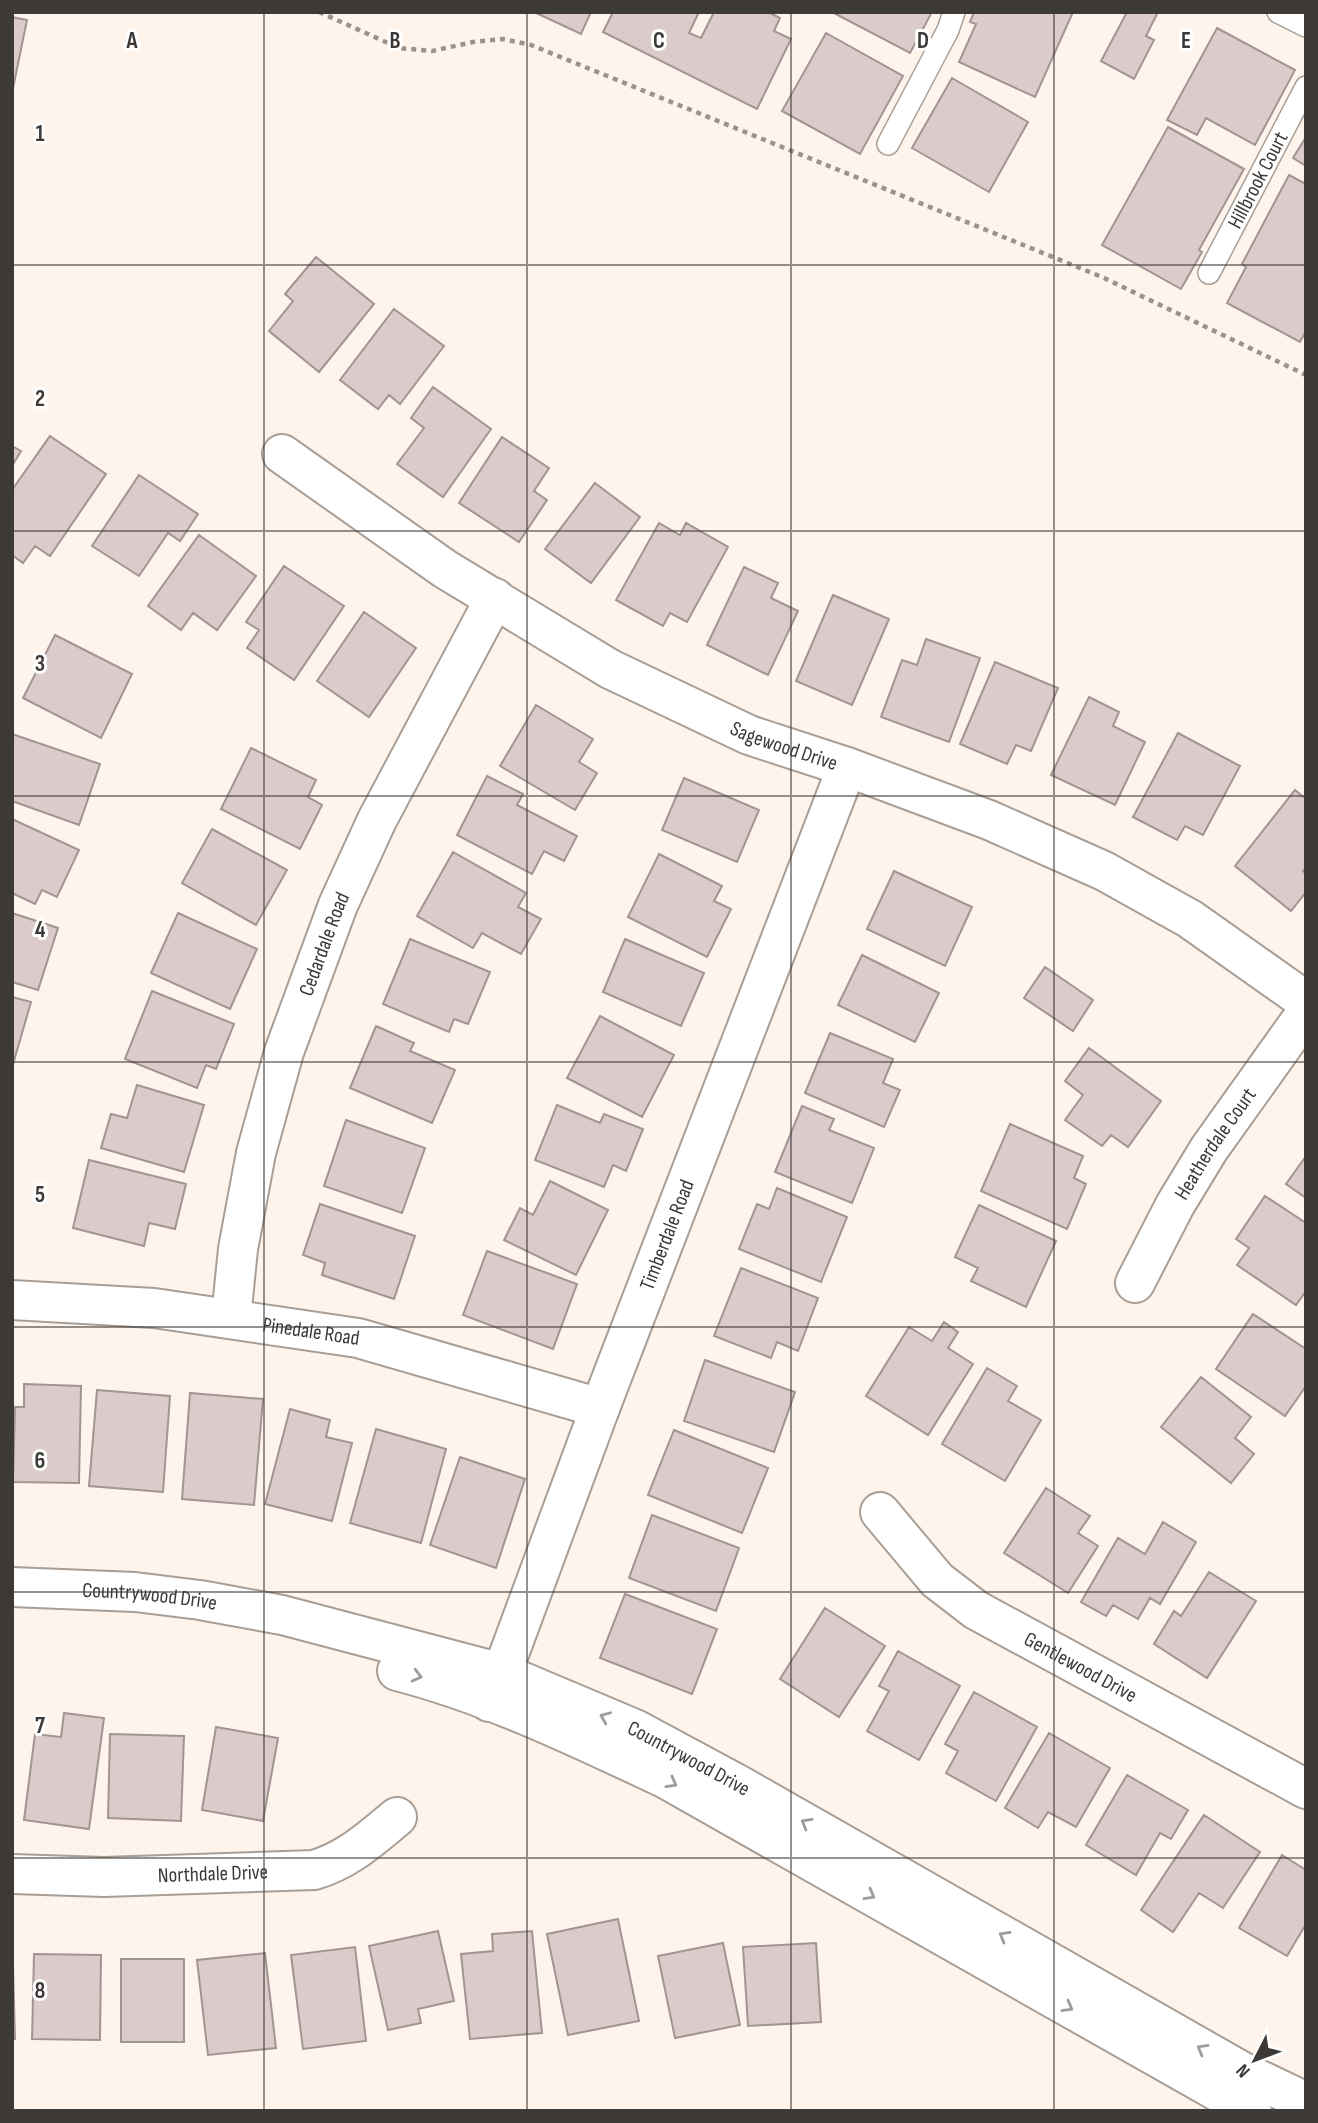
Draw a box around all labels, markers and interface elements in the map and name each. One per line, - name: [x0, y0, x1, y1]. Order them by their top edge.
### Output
- text: A: [126, 27, 139, 55]
- text: B: [390, 27, 401, 55]
- text: C: [653, 27, 665, 55]
- text: D: [917, 27, 929, 55]
- text: E: [1181, 27, 1191, 55]
- text: 1: [35, 120, 45, 148]
- street label: Hillbrook Court: [1222, 127, 1293, 233]
- text: 2: [35, 385, 45, 413]
- text: 3: [35, 650, 45, 678]
- street label: Sagewood Drive: [726, 715, 841, 776]
- street label: Cedardale Road: [293, 888, 355, 999]
- text: 4: [35, 916, 46, 944]
- street label: Heatherdale Court: [1169, 1083, 1261, 1204]
- street label: Timberdale Road: [634, 1176, 699, 1294]
- text: 5: [35, 1181, 45, 1209]
- street label: Pinedale Road: [261, 1312, 361, 1351]
- text: 6: [35, 1447, 45, 1475]
- street label: Countrywood Drive: [82, 1577, 219, 1615]
- street label: Gentlewood Drive: [1020, 1626, 1141, 1708]
- one-way arrow: [411, 1668, 423, 1682]
- one-way arrow: [600, 1711, 613, 1725]
- text: 7: [35, 1712, 45, 1740]
- street label: Countrywood Drive: [624, 1715, 755, 1801]
- one-way arrow: [664, 1775, 677, 1788]
- one-way arrow: [801, 1818, 814, 1831]
- street label: Northdale Drive: [157, 1859, 268, 1888]
- one-way arrow: [863, 1887, 875, 1900]
- one-way arrow: [999, 1931, 1011, 1944]
- text: 8: [35, 1977, 46, 2005]
- one-way arrow: [1061, 1999, 1073, 2012]
- north arrow: [1220, 2025, 1290, 2095]
- one-way arrow: [1196, 2044, 1209, 2057]
- text: N: [1232, 2059, 1255, 2082]

